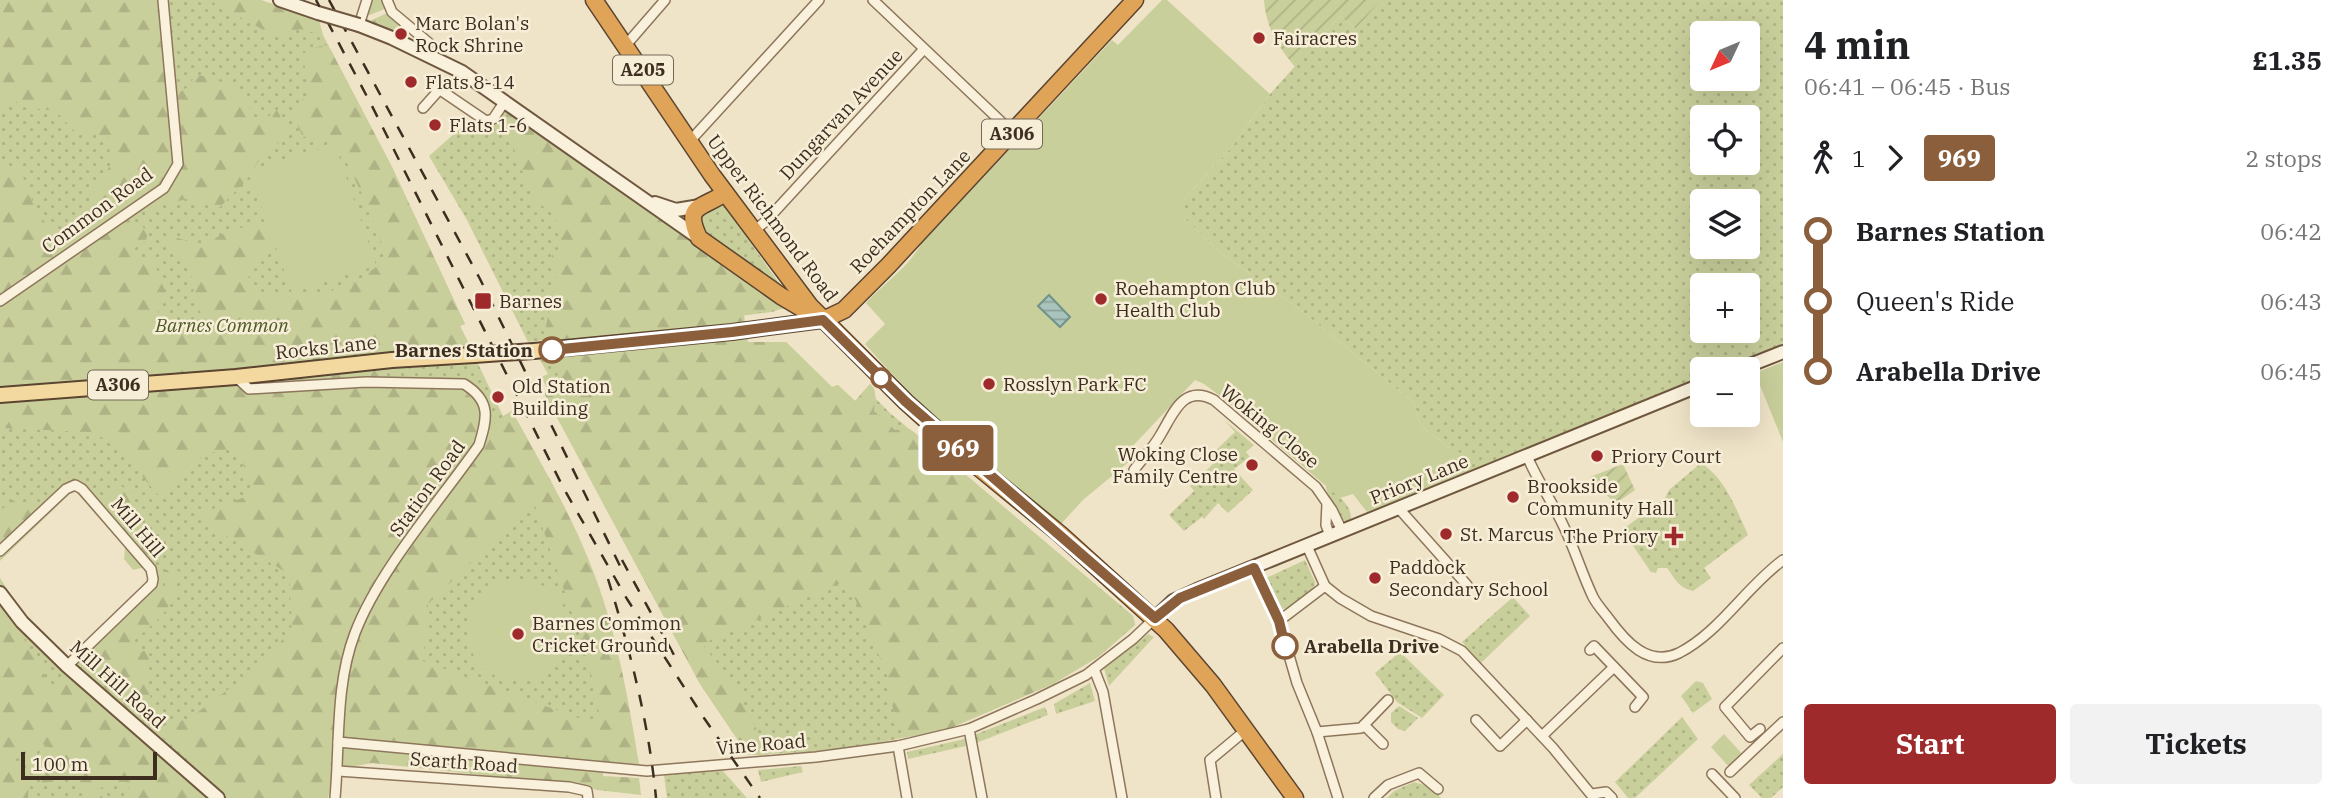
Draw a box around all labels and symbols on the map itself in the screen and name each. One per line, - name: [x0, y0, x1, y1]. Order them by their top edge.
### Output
- place label: Marc Bolan's Rock Shrine: [415, 11, 529, 57]
- north arrow: [1690, 21, 1760, 91]
- marker: Marc Bolan's Rock Shrine: [393, 26, 409, 42]
- place label: Fairacres: [1273, 26, 1357, 50]
- marker: Fairacres: [1251, 30, 1267, 46]
- street label: Dungarvan Avenue: [774, 43, 908, 185]
- road number: A205: [613, 56, 673, 84]
- place label: Flats 8-14: [425, 70, 515, 94]
- marker: Flats 8-14: [403, 74, 419, 90]
- place label: Flats 1-6: [449, 113, 527, 137]
- marker: Flats 1-6: [427, 117, 443, 133]
- road number: A306: [982, 119, 1042, 148]
- street label: Upper Richmond Road: [702, 130, 844, 306]
- street label: Roehampton Lane: [845, 144, 975, 278]
- street label: Common Road: [37, 162, 157, 258]
- place label: Roehampton Club Health Club: [1115, 276, 1276, 322]
- place label: Barnes: [499, 289, 562, 313]
- marker: Barnes: [473, 291, 493, 311]
- marker: Roehampton Club Health Club: [1093, 291, 1109, 307]
- park label: Barnes Common: [154, 313, 289, 337]
- street label: Rocks Lane: [274, 330, 378, 364]
- marker: Barnes Station: [539, 337, 565, 363]
- place label: Barnes Station: [395, 338, 533, 362]
- unlabelled marker: [871, 368, 891, 388]
- road number: A306: [88, 370, 148, 400]
- place label: Rosslyn Park FC: [1003, 372, 1147, 396]
- place label: Old Station Building: [512, 374, 611, 420]
- marker: Rosslyn Park FC: [981, 376, 997, 392]
- street label: Woking Close: [1216, 379, 1324, 473]
- marker: Old Station Building: [490, 389, 506, 405]
- line badge: 969: [918, 425, 998, 471]
- street label: Station Road: [384, 435, 470, 541]
- place label: Woking Close Family Centre: [1112, 442, 1238, 488]
- place label: Priory Court: [1611, 444, 1722, 468]
- street label: Priory Lane: [1366, 448, 1472, 510]
- marker: Priory Court: [1589, 448, 1605, 464]
- marker: Woking Close Family Centre: [1244, 457, 1260, 473]
- place label: Brookside Community Hall: [1527, 474, 1674, 520]
- marker: Brookside Community Hall: [1505, 489, 1521, 505]
- street label: Mill Hill: [106, 492, 170, 562]
- place label: St. Marcus: [1460, 522, 1554, 546]
- place label: The Priory: [1563, 524, 1659, 548]
- marker: St. Marcus: [1438, 526, 1454, 542]
- marker: The Priory: [1664, 526, 1684, 546]
- place label: Paddock Secondary School: [1389, 555, 1549, 601]
- marker: Paddock Secondary School: [1367, 570, 1383, 586]
- place label: Barnes Common Cricket Ground: [532, 611, 681, 657]
- marker: Barnes Common Cricket Ground: [510, 626, 526, 642]
- marker: Arabella Drive: [1272, 633, 1298, 659]
- place label: Arabella Drive: [1304, 634, 1439, 658]
- street label: Mill Hill Road: [65, 635, 171, 733]
- street label: Vine Road: [715, 728, 807, 760]
- street label: Scarth Road: [409, 746, 519, 778]
- scale bar: [21, 749, 158, 781]

